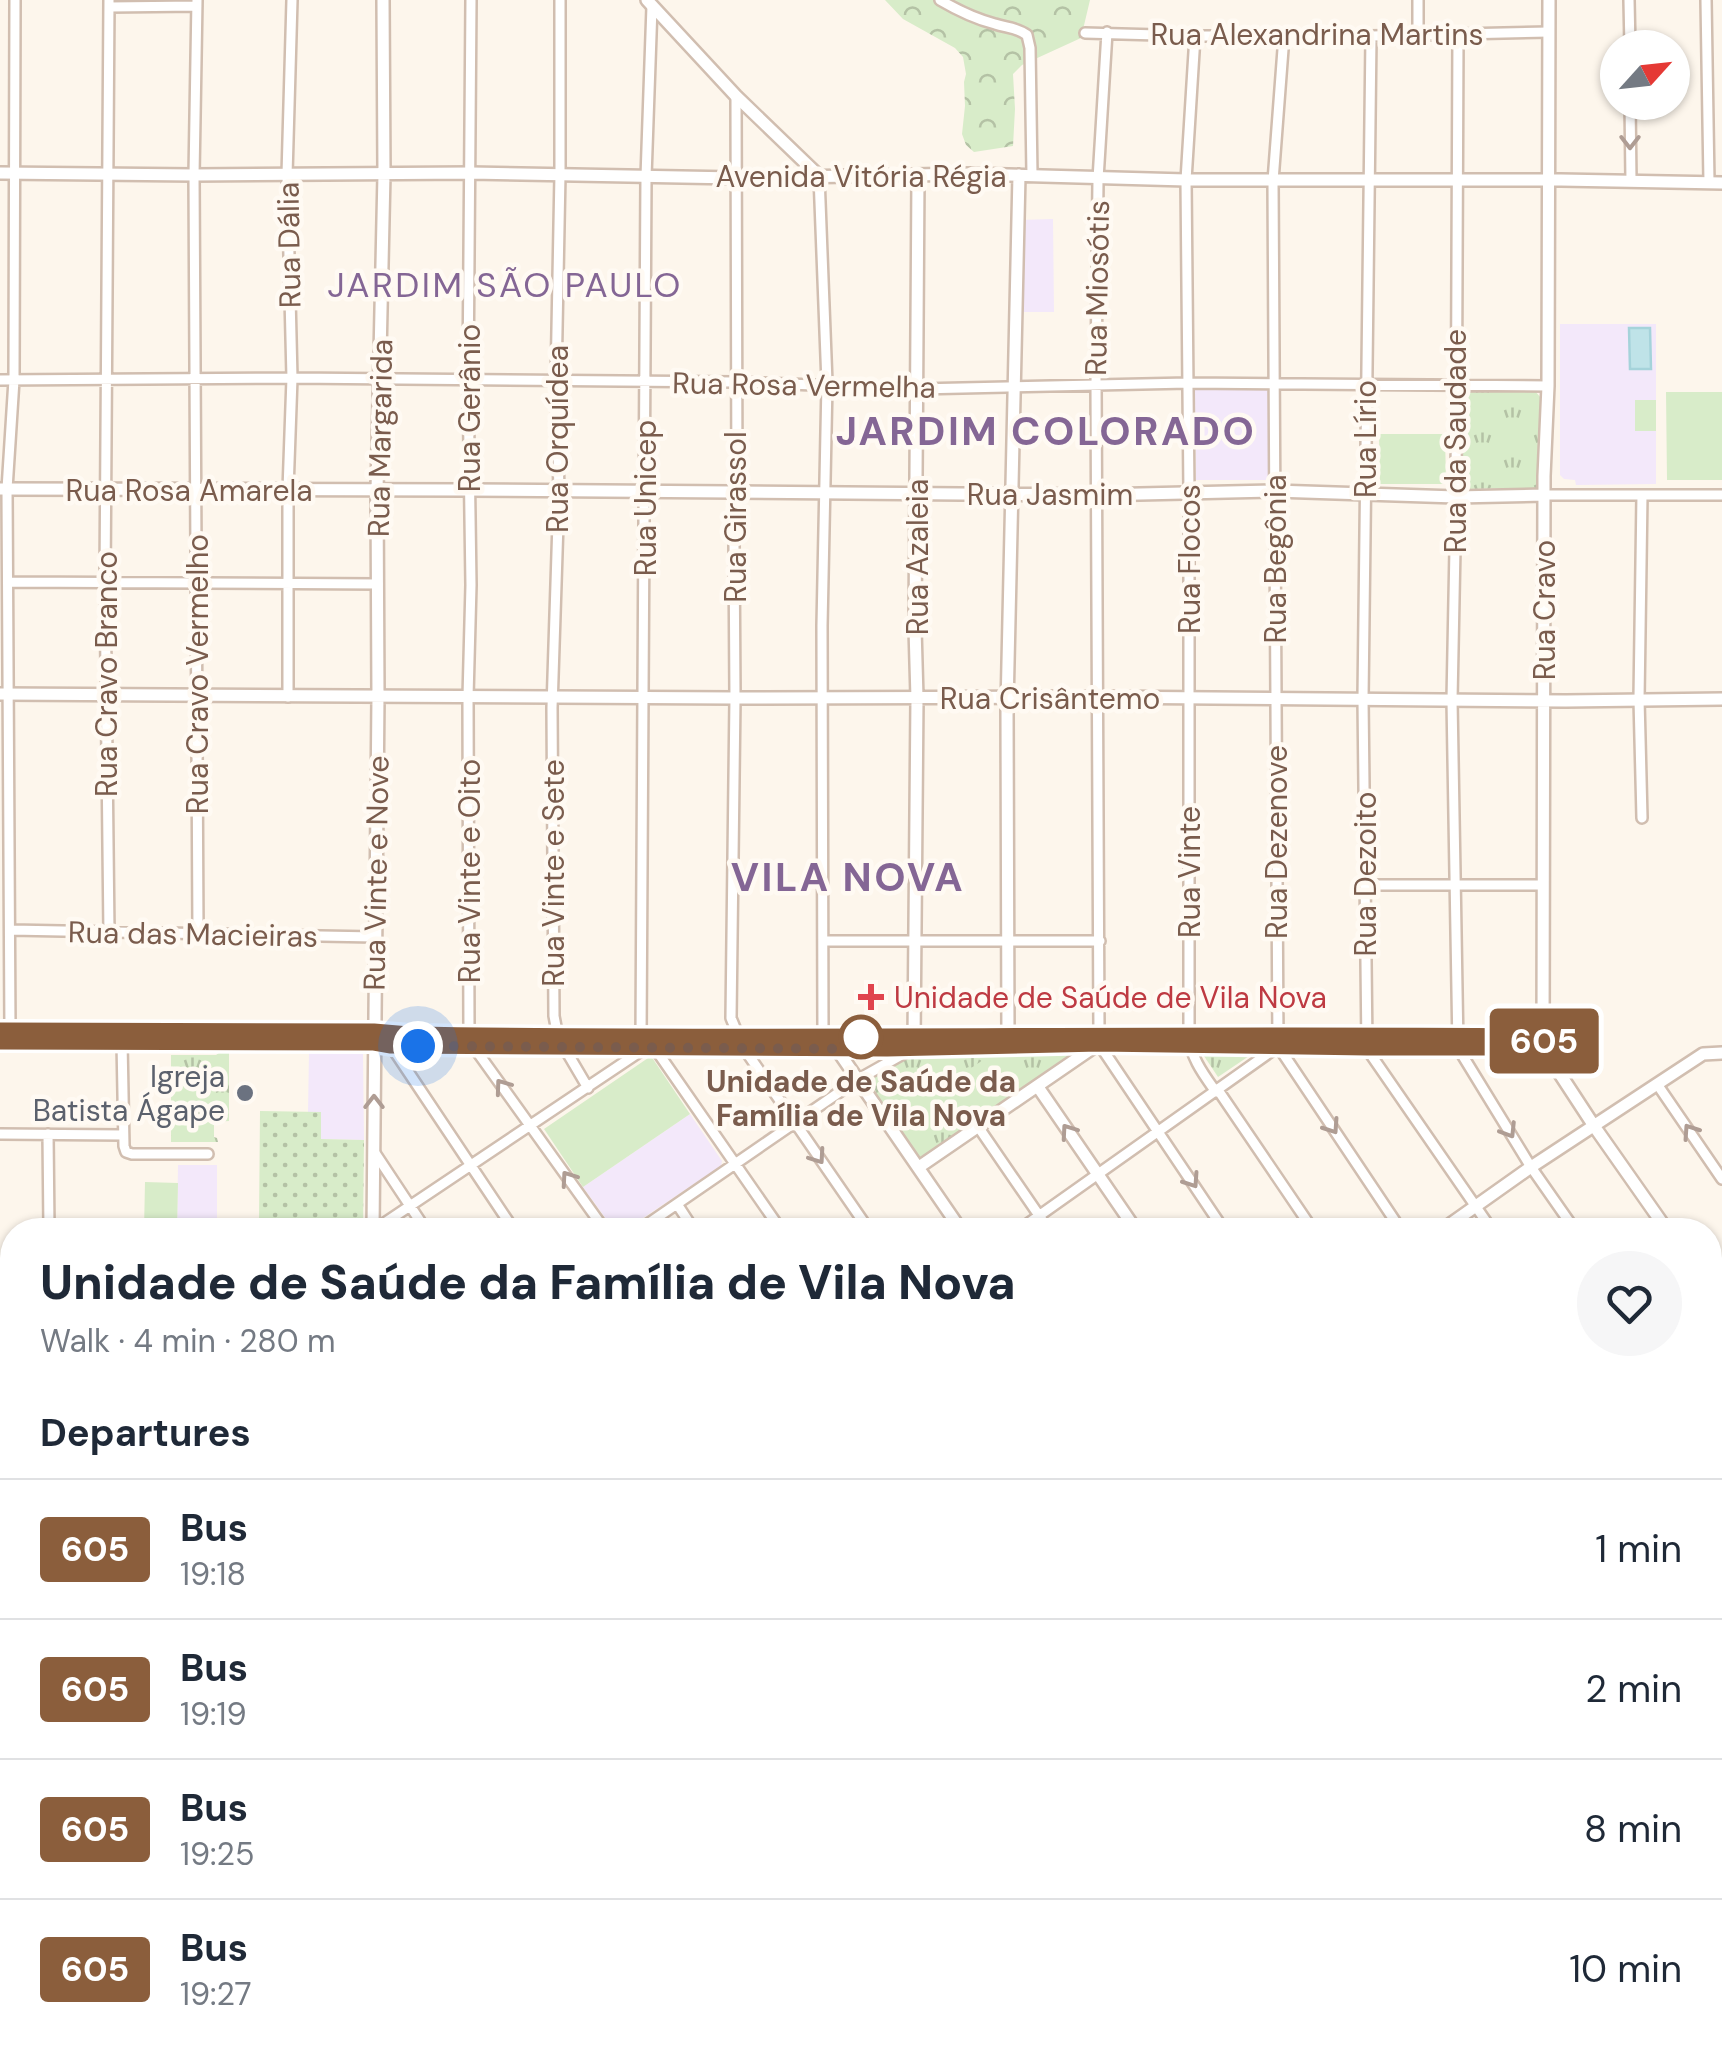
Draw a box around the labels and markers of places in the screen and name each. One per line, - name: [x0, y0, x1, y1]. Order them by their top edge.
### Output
- place label: Unidade de Saúde de Vila Nova: [894, 978, 1327, 1017]
- marker: Unidade de Saúde de Vila Nova: [858, 984, 884, 1010]
- marker: Unidade de Saúde da Família de Vila Nova: [840, 1016, 882, 1058]
- place label: Igreja Batista Ágape: [33, 1057, 225, 1130]
- place label: Unidade de Saúde da Família de Vila Nova: [706, 1062, 1016, 1135]
- marker: Igreja Batista Ágape: [234, 1082, 256, 1104]

